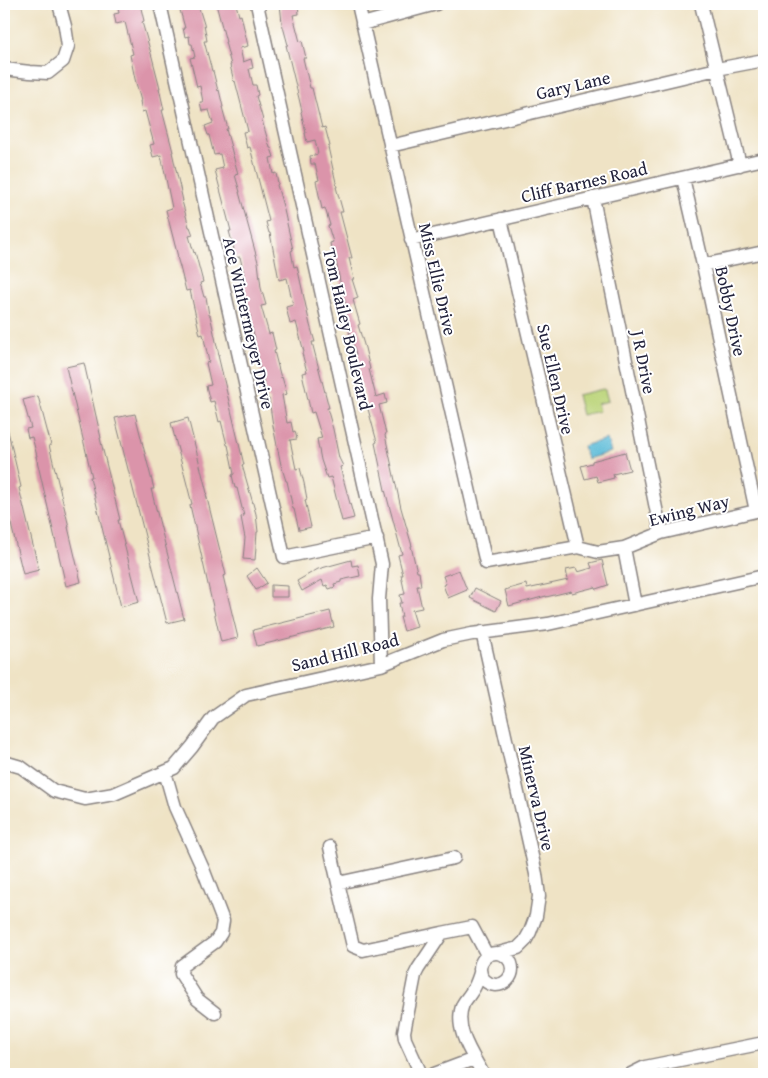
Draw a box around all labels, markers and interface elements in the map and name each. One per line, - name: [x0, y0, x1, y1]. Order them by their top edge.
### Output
- street label: Gary Lane: [533, 63, 613, 107]
- street label: Cliff Barnes Road: [518, 154, 650, 210]
- street label: Miss Ellie Drive: [412, 220, 464, 338]
- street label: Ace Wintermeyer Drive: [216, 234, 282, 412]
- street label: Tom Hailey Boulevard: [316, 245, 380, 413]
- street label: Bobby Drive: [708, 264, 754, 358]
- street label: Sue Ellen Drive: [530, 321, 582, 437]
- street label: J R Drive: [624, 326, 663, 396]
- street label: Ewing Way: [646, 487, 732, 533]
- street label: Sand Hill Road: [289, 626, 402, 678]
- street label: Minerva Drive: [512, 743, 562, 853]

